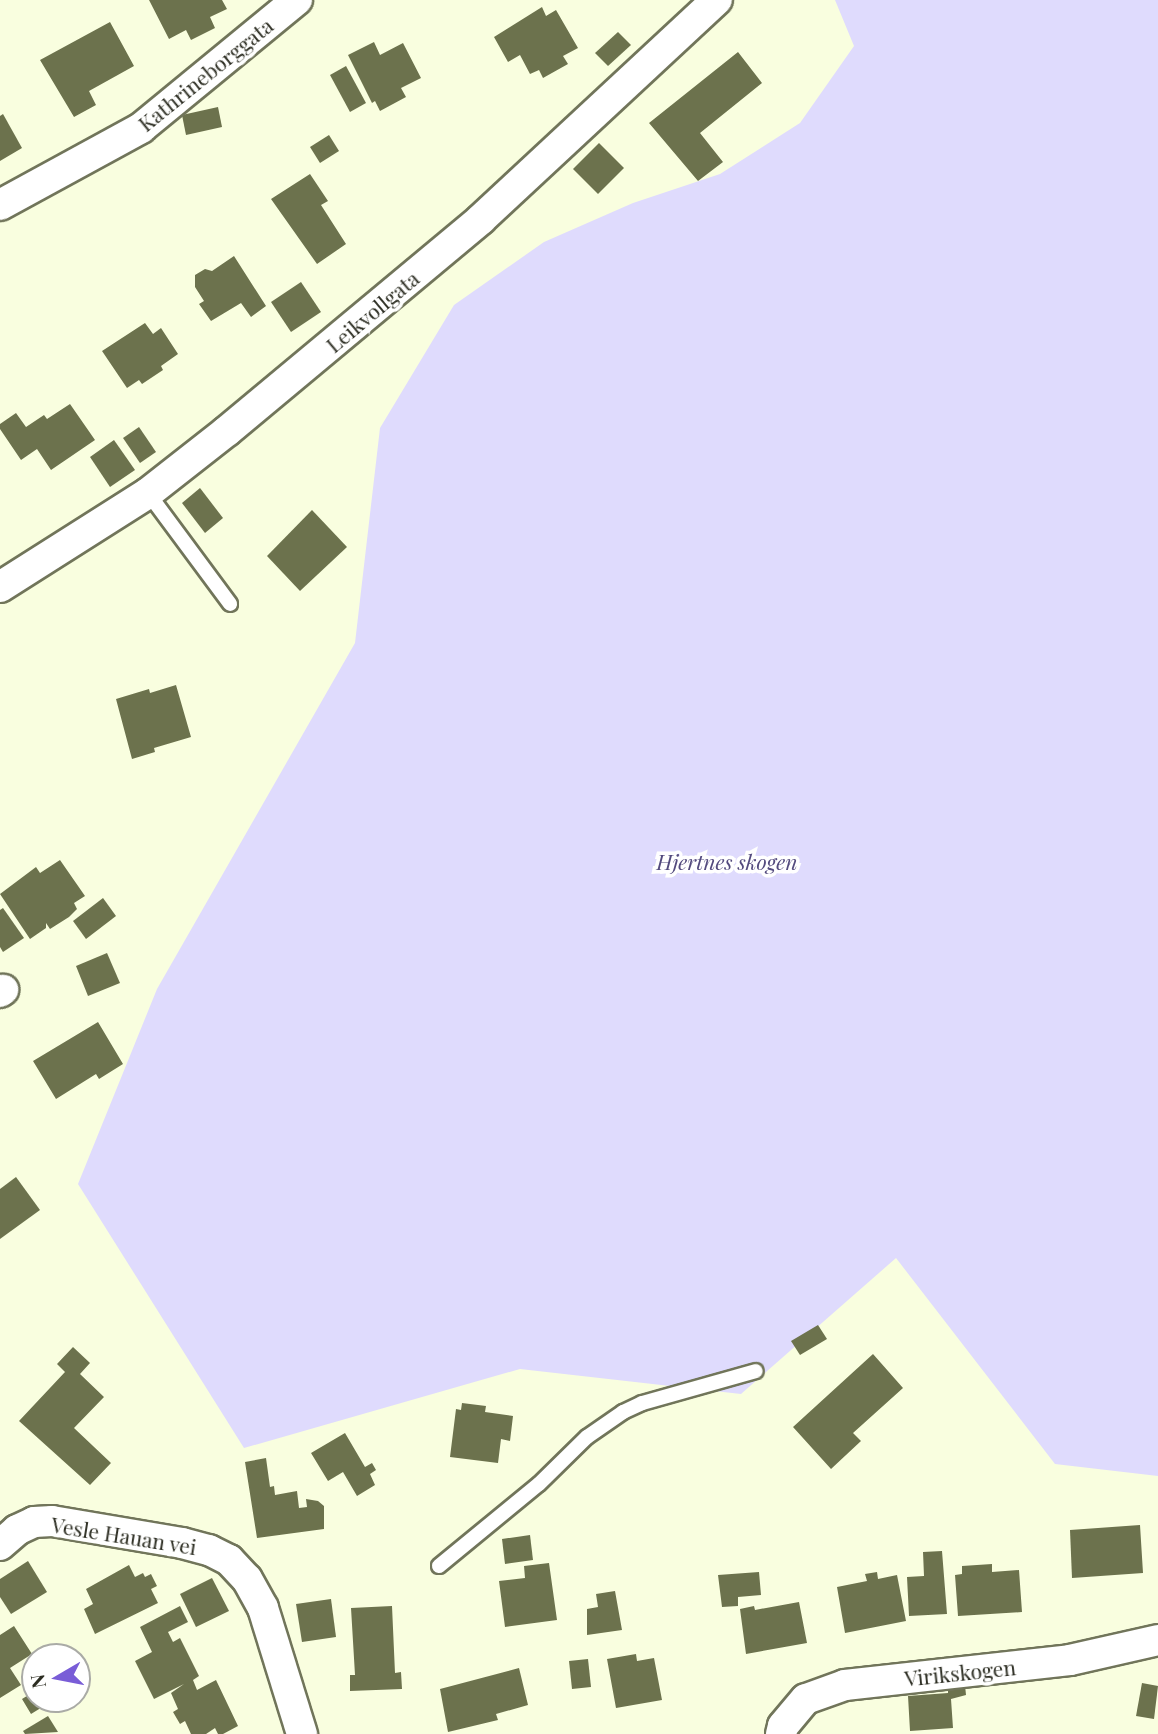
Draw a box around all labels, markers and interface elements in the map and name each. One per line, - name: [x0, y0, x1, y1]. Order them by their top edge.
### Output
- street label: Kathrineborggata: [133, 12, 277, 136]
- street label: Leikvollgata: [321, 265, 423, 357]
- park label: Hjertnes skogen: [657, 848, 797, 874]
- street label: Vesle Hauan vei: [49, 1511, 199, 1559]
- north arrow: [21, 1643, 91, 1713]
- street label: Virikskogen: [903, 1654, 1017, 1690]
- text: N: [23, 1672, 51, 1690]

